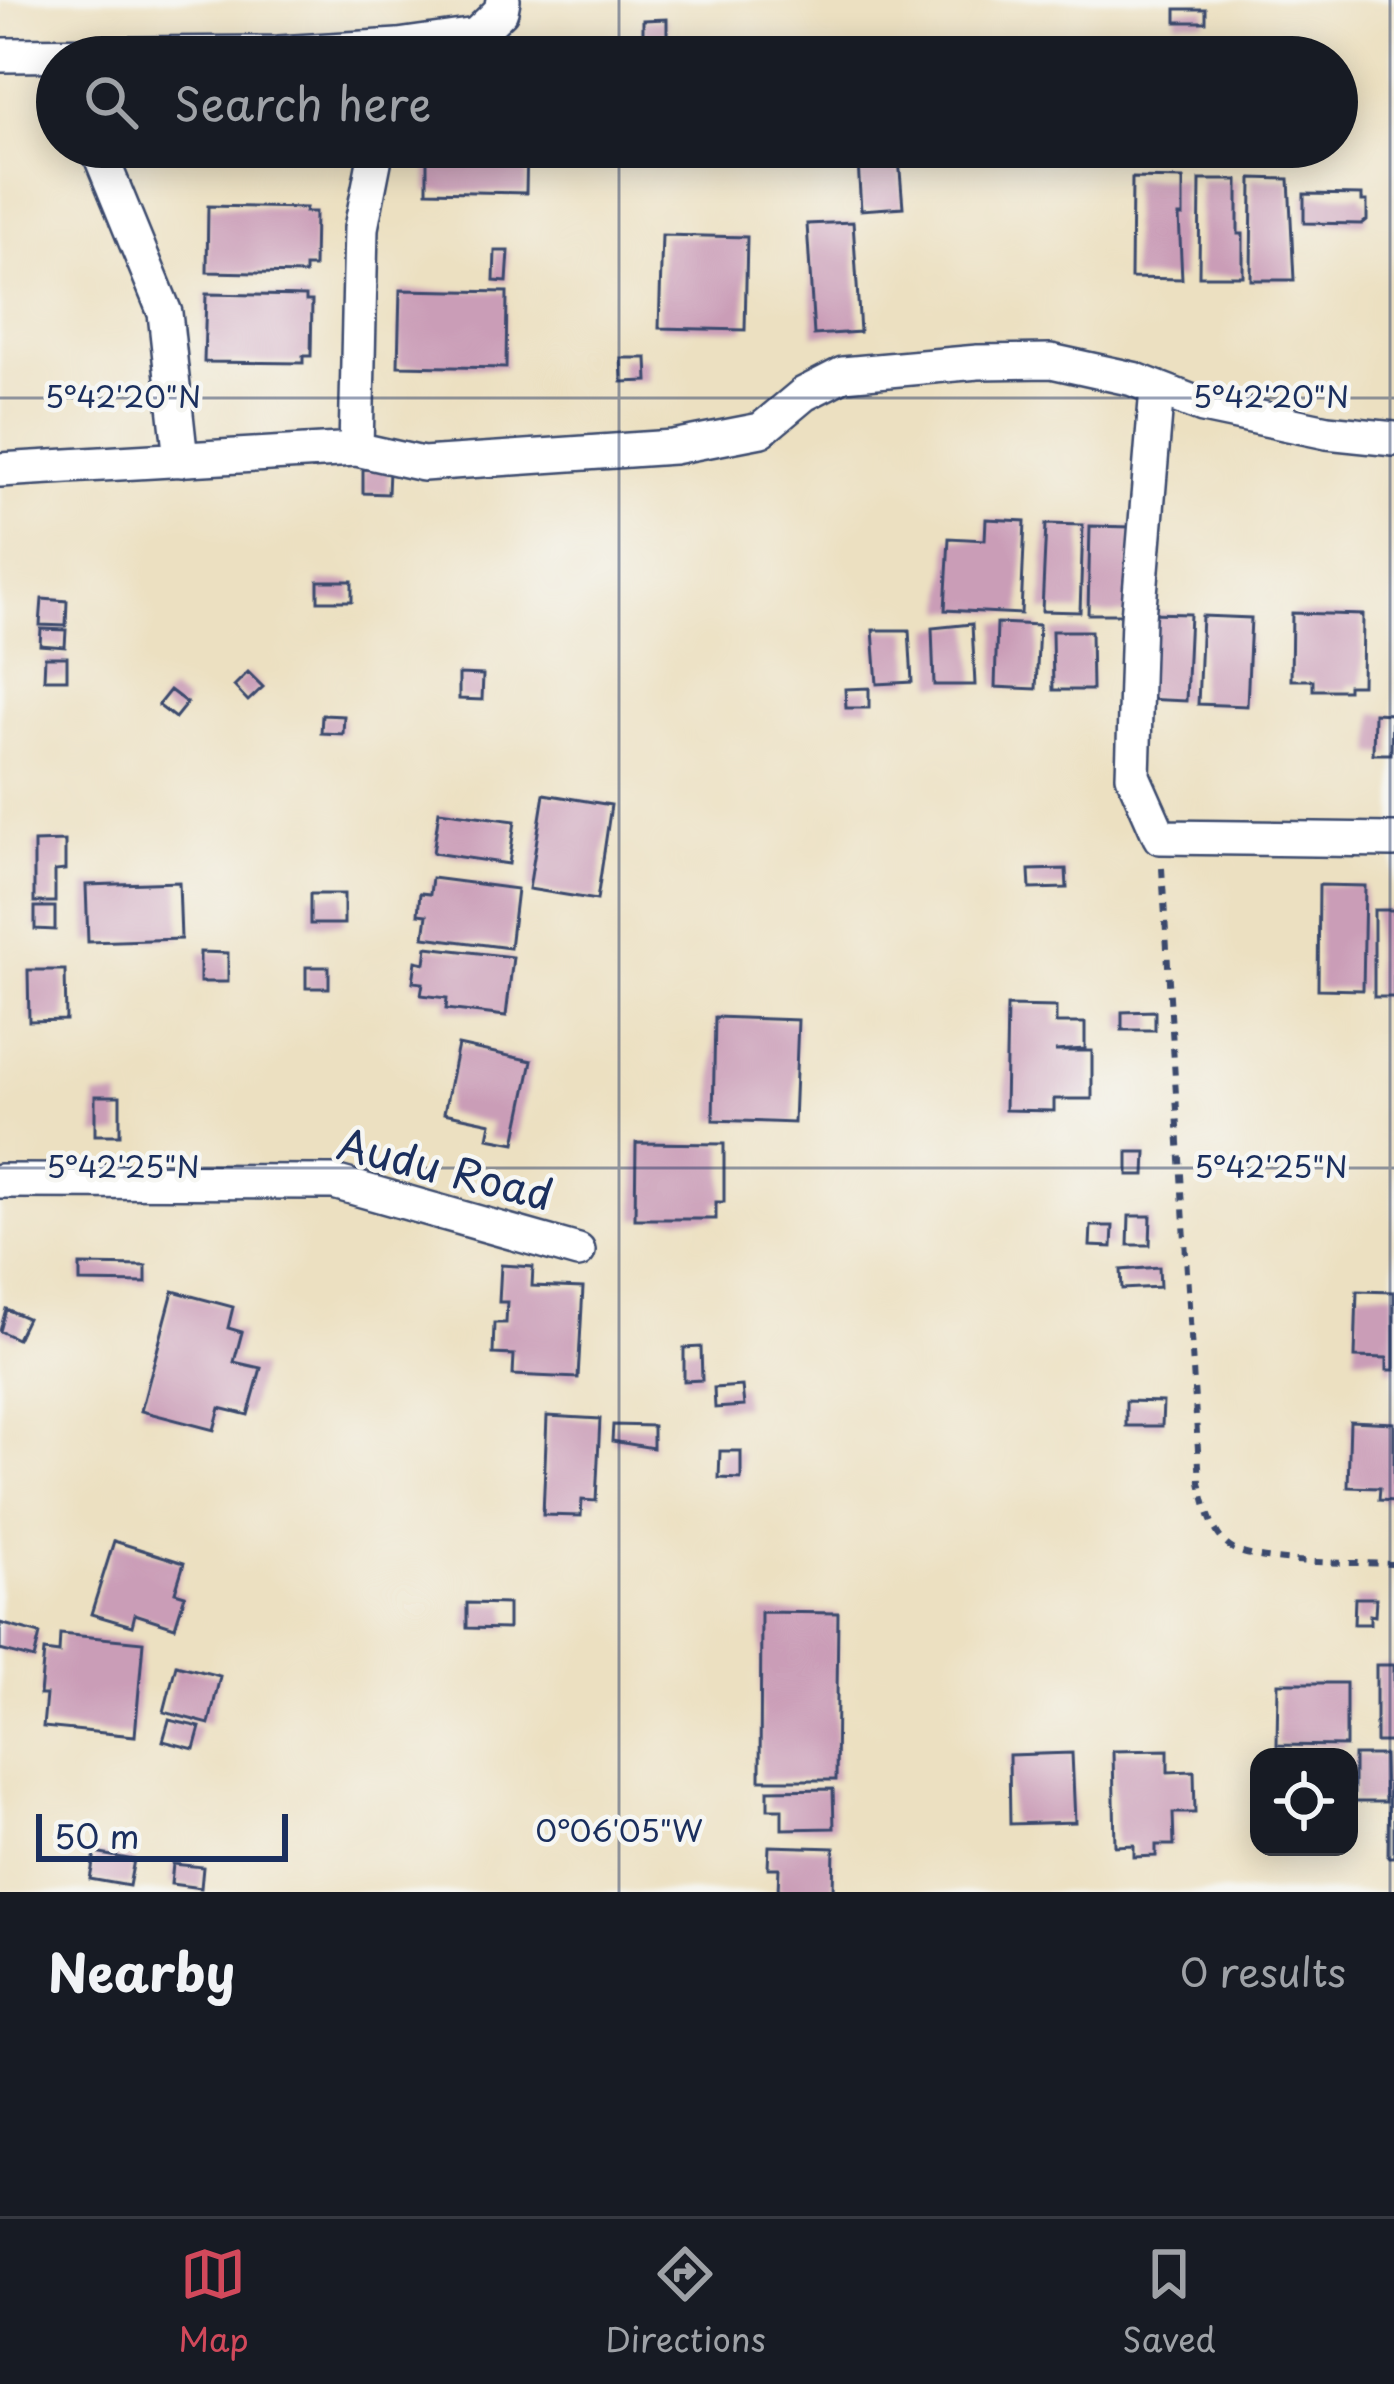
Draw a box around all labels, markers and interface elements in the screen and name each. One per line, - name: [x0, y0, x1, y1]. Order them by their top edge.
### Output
- search box: [36, 36, 1358, 168]
- text: Search here: [174, 68, 431, 136]
- icon: search: [78, 69, 144, 135]
- text: 5°42'20"N: [45, 373, 201, 418]
- text: 5°42'20"N: [1193, 373, 1349, 418]
- street label: Audu Road: [331, 1110, 560, 1225]
- text: 5°42'25"N: [46, 1143, 200, 1188]
- text: 5°42'25"N: [1194, 1143, 1348, 1188]
- map controls: [1250, 1748, 1358, 1856]
- button: locate: [1250, 1748, 1358, 1856]
- text: 0°06'05"W: [535, 1807, 703, 1852]
- scale bar: [36, 1808, 288, 1861]
- text: 50 m: [54, 1810, 140, 1860]
- text: Nearby: [48, 1932, 235, 2009]
- text: 0 results: [1180, 1941, 1346, 2000]
- tab: Map: [178, 2241, 249, 2363]
- tab: Directions: [605, 2241, 766, 2363]
- tab: Saved: [1122, 2241, 1216, 2363]

